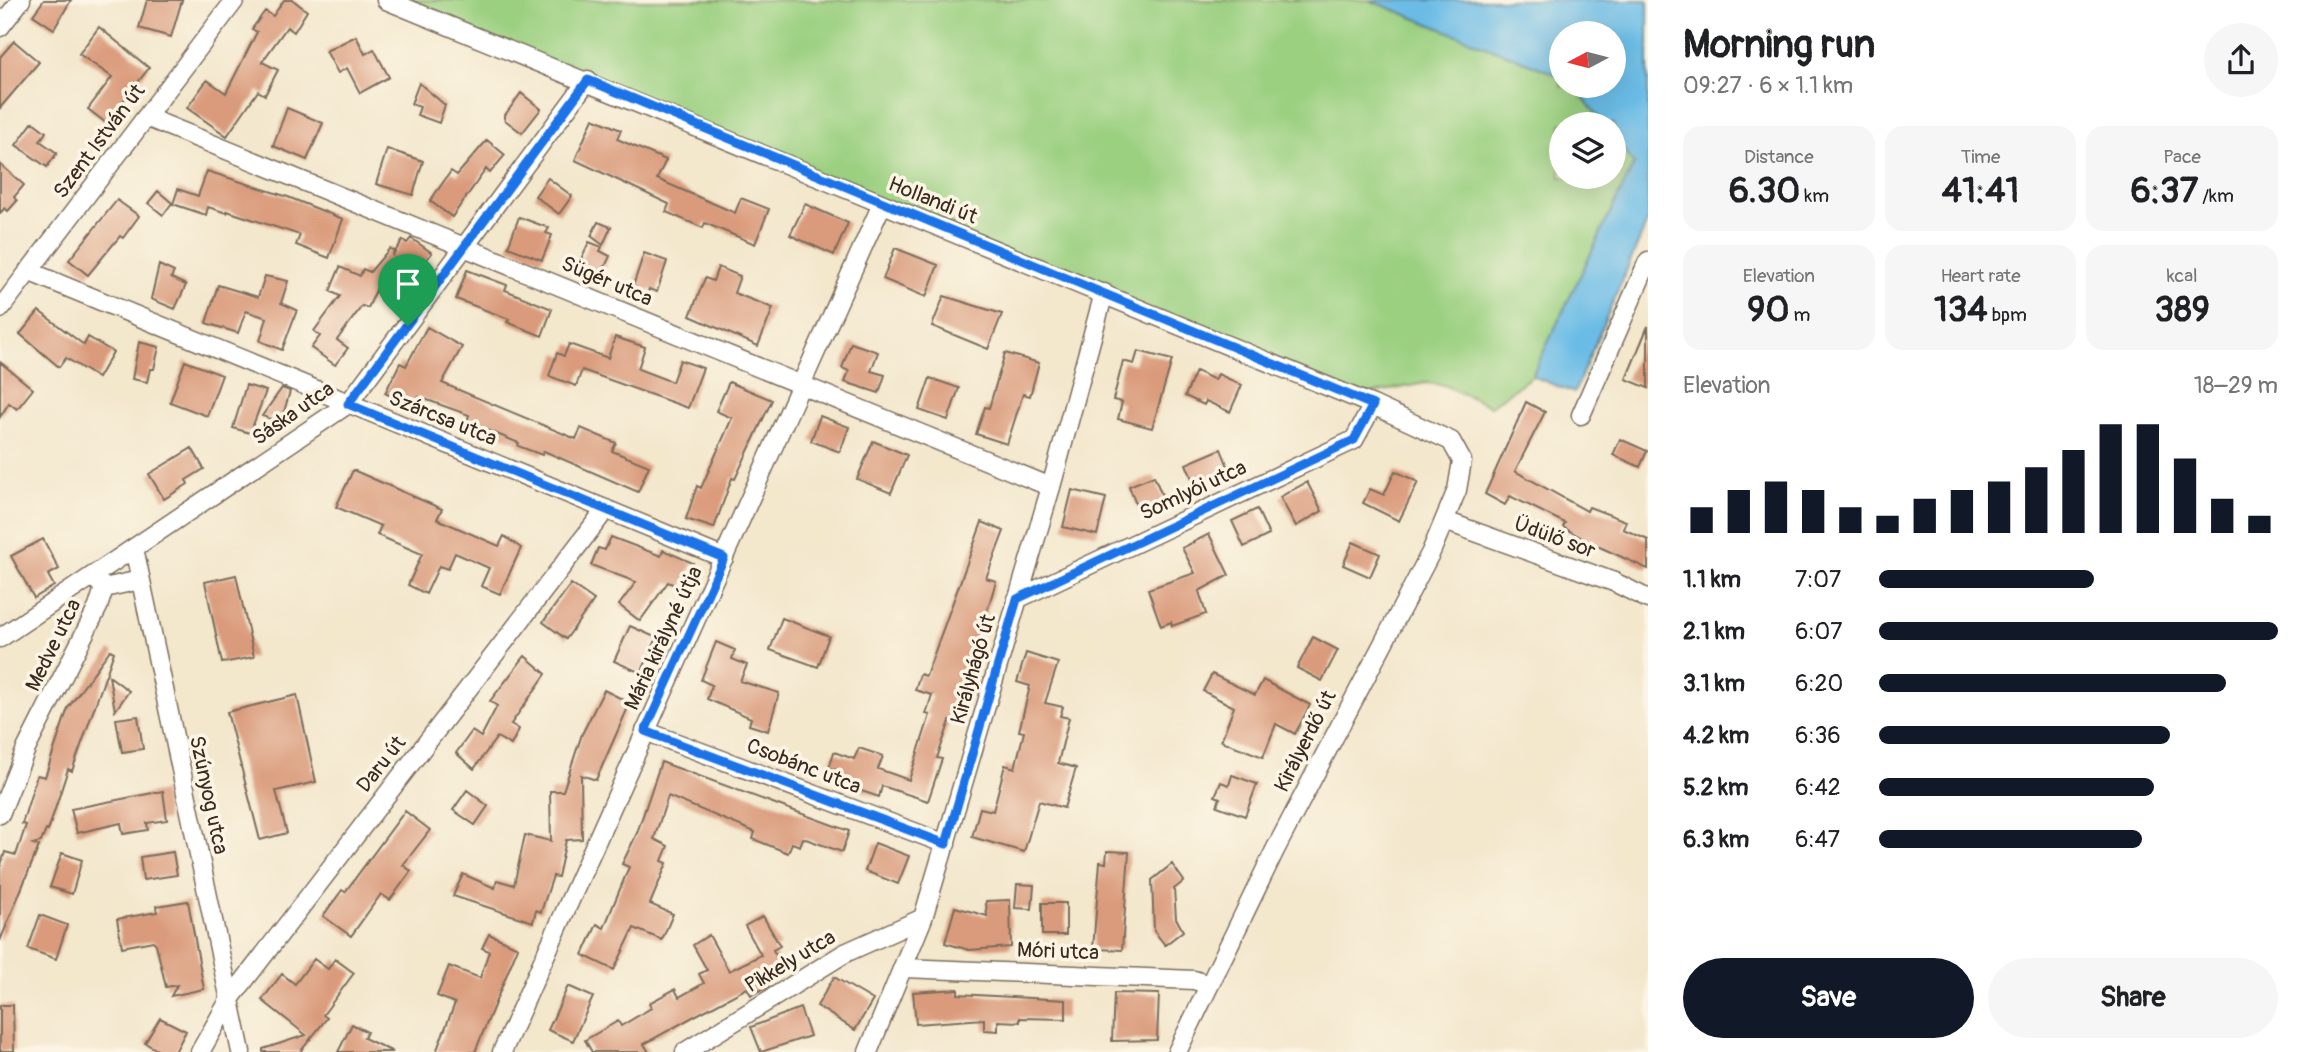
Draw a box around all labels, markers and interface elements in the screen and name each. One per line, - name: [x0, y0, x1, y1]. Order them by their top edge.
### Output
- north arrow: [1549, 21, 1626, 98]
- map controls: [1549, 21, 1626, 189]
- text: Morning run: [1683, 21, 1875, 69]
- button: share: [2204, 23, 2278, 97]
- text: 09:27 · 6 × 1.1 km: [1683, 71, 1853, 100]
- street label: Szent István út: [48, 78, 152, 204]
- button: layers: [1549, 112, 1626, 189]
- text: Distance: [1744, 145, 1814, 169]
- text: Time: [1961, 145, 2000, 169]
- text: Pace: [2163, 145, 2201, 169]
- text: 6.30: [1729, 169, 1800, 213]
- text: 41:41: [1942, 169, 2019, 213]
- text: 6:37: [2130, 169, 2198, 213]
- street label: Hollandi út: [884, 170, 982, 231]
- text: km: [1800, 184, 1829, 208]
- text: /km: [2198, 184, 2234, 208]
- street label: Sügér utca: [557, 250, 656, 313]
- pin: [378, 254, 438, 326]
- text: Elevation: [1743, 264, 1815, 288]
- text: Heart rate: [1940, 264, 2021, 288]
- text: kcal: [2167, 264, 2198, 288]
- icon: arrive: [389, 265, 427, 303]
- text: 90: [1747, 288, 1789, 332]
- text: 134: [1934, 288, 1988, 332]
- text: 389: [2155, 288, 2210, 332]
- text: m: [1789, 303, 1810, 327]
- text: bpm: [1988, 303, 2027, 327]
- text: Elevation: [1683, 371, 1771, 400]
- text: 18–29 m: [2194, 371, 2278, 400]
- street label: Sáska utca: [247, 375, 340, 451]
- street label: Szárcsa utca: [385, 385, 501, 452]
- street label: Somlyói utca: [1136, 454, 1251, 527]
- street label: Üdülő sor: [1510, 510, 1600, 565]
- street label: Mária királyné útja: [618, 562, 709, 715]
- text: 1.1 km: [1683, 565, 1741, 594]
- text: 7:07: [1795, 565, 1841, 594]
- street label: Medve utca: [19, 595, 87, 696]
- street label: Királyhágó út: [945, 610, 1002, 727]
- text: 2.1 km: [1683, 617, 1745, 646]
- text: 6:07: [1795, 617, 1842, 646]
- text: 3.1 km: [1683, 669, 1745, 698]
- text: 6:20: [1795, 669, 1843, 698]
- street label: Királyerdő út: [1268, 685, 1343, 797]
- text: 4.2 km: [1683, 721, 1749, 750]
- text: 6:36: [1795, 721, 1841, 750]
- street label: Daru út: [351, 730, 412, 798]
- street label: Csobánc utca: [743, 732, 865, 801]
- street label: Szúnyog utca: [183, 733, 234, 857]
- text: 5.2 km: [1683, 773, 1748, 802]
- text: 6:42: [1795, 773, 1841, 802]
- text: 6.3 km: [1683, 825, 1749, 854]
- text: 6:47: [1795, 825, 1840, 854]
- street label: Pikkely utca: [740, 924, 841, 999]
- street label: Móri utca: [1017, 937, 1099, 966]
- button: Save: [1683, 958, 1974, 1038]
- button: Share: [1988, 958, 2278, 1038]

